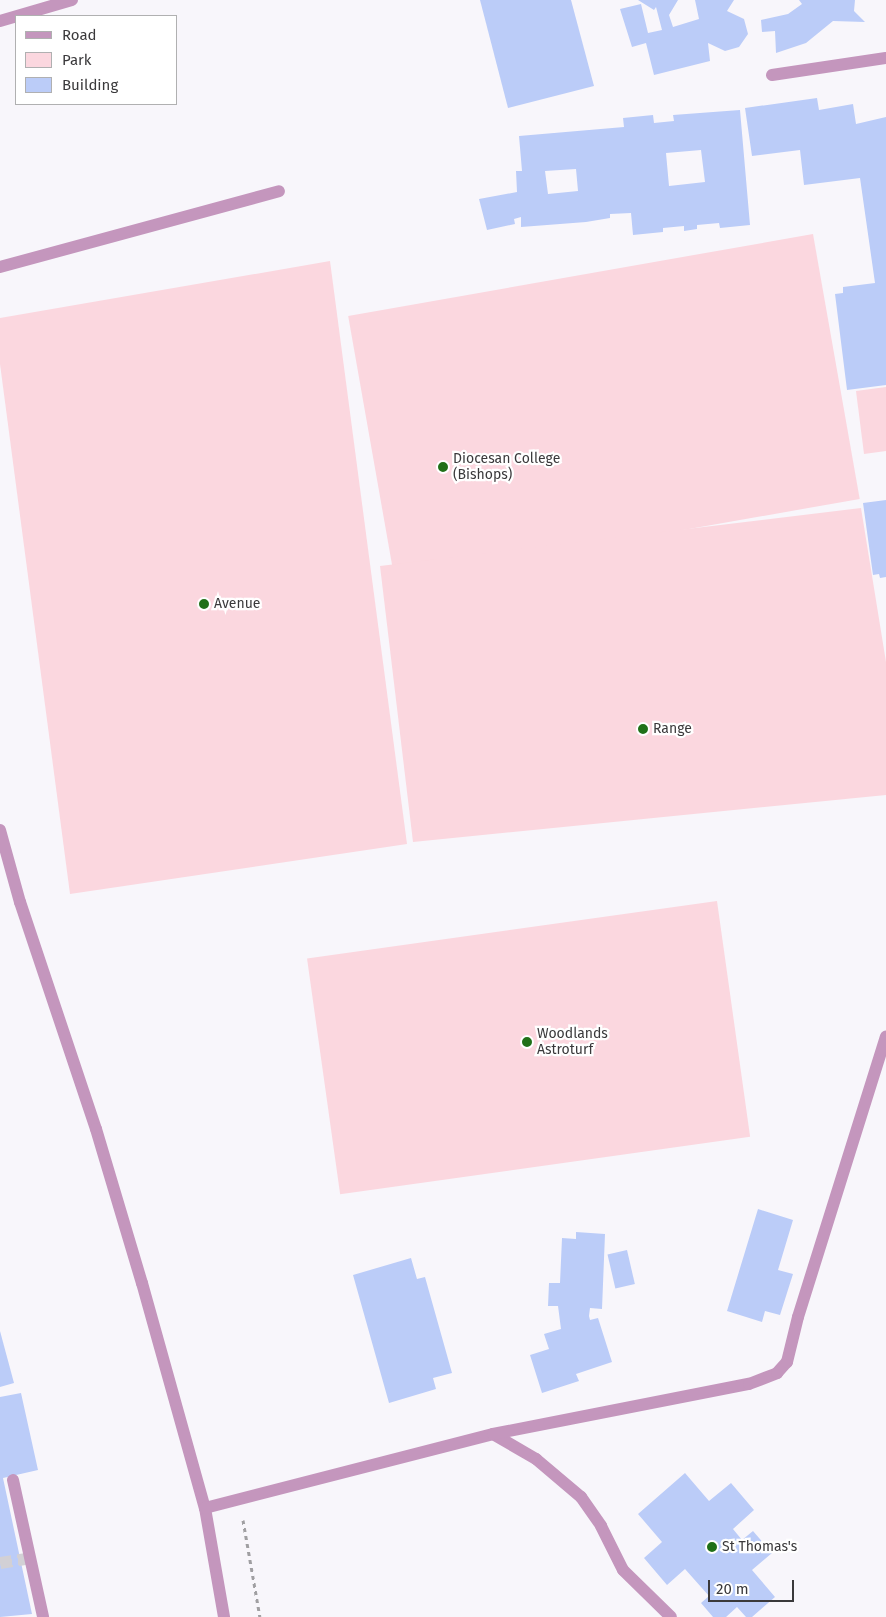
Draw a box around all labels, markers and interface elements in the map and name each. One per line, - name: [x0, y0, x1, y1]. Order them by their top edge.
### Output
- legend: [15, 15, 178, 105]
- text: Road: [62, 26, 97, 44]
- text: Park: [62, 51, 92, 69]
- text: Building: [62, 76, 118, 94]
- place label: Diocesan College (Bishops): [453, 451, 560, 484]
- marker: Diocesan College (Bishops): [437, 461, 449, 473]
- place label: Avenue: [214, 596, 260, 612]
- marker: Avenue: [198, 598, 210, 610]
- place label: Range: [653, 721, 692, 737]
- marker: Range: [637, 723, 649, 735]
- place label: Woodlands Astroturf: [537, 1026, 608, 1058]
- marker: Woodlands Astroturf: [521, 1036, 533, 1048]
- place label: St Thomas's: [722, 1539, 797, 1555]
- marker: St Thomas's: [706, 1541, 718, 1553]
- scale bar: [711, 1570, 797, 1602]
- text: 20 m: [716, 1580, 749, 1598]

